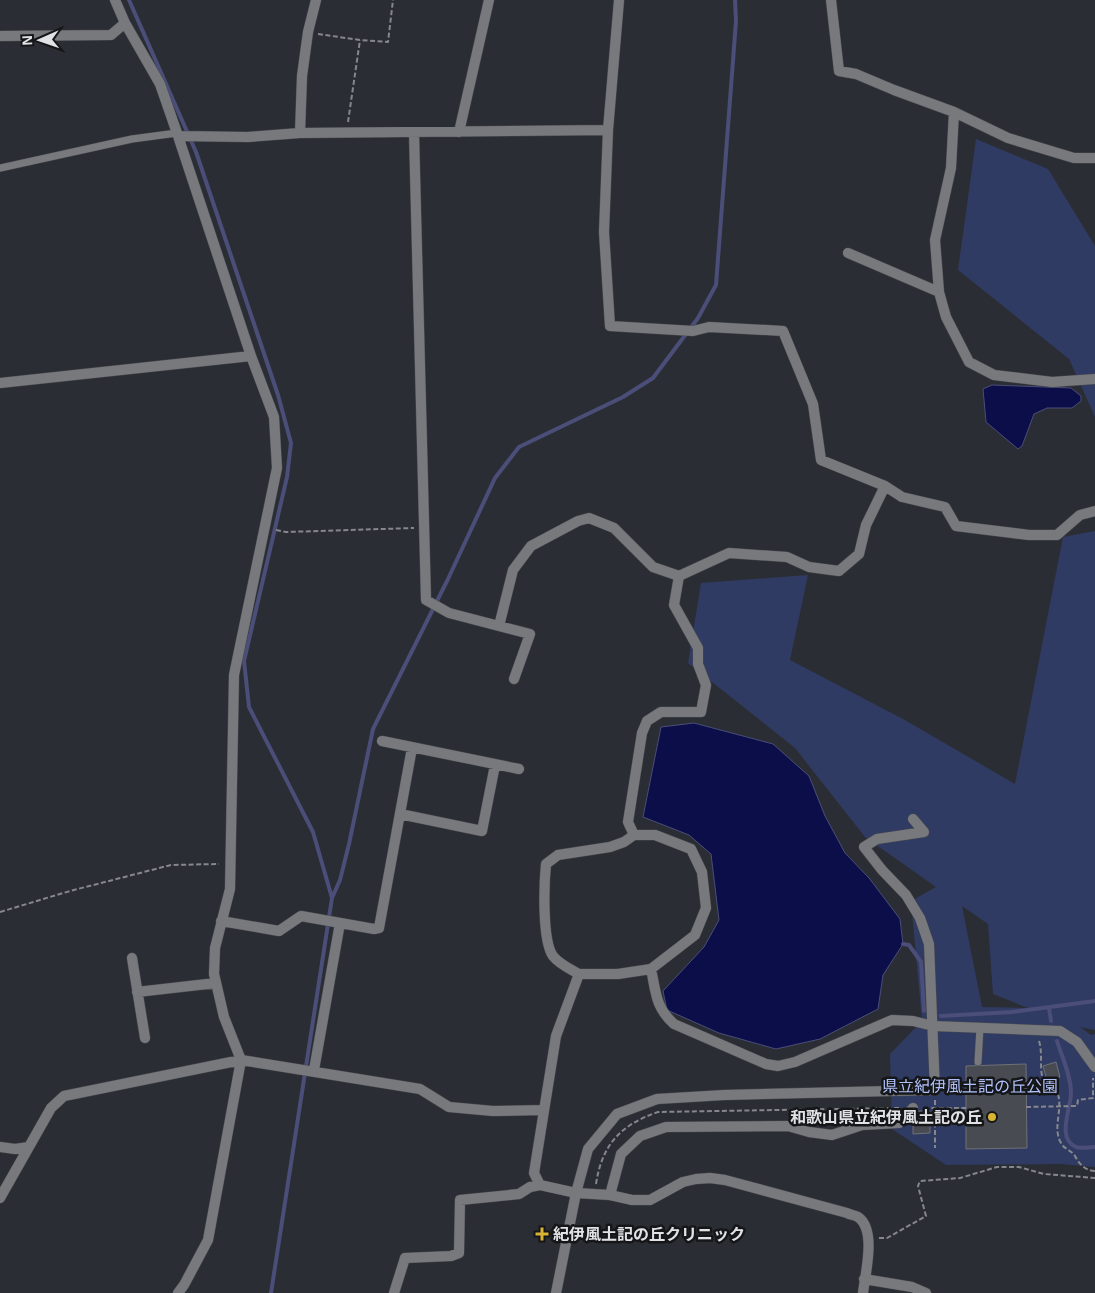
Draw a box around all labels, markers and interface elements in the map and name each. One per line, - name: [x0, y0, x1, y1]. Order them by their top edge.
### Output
- north arrow: [15, 15, 65, 65]
- text: N: [19, 35, 35, 46]
- park label: 県立紀伊風土記の丘公園: [882, 1078, 1058, 1095]
- place label: 和歌山県立紀伊風土記の丘: [790, 1109, 982, 1126]
- marker: 和歌山県立紀伊風土記の丘: [986, 1111, 998, 1123]
- place label: 紀伊風土記の丘クリニック: [553, 1226, 745, 1243]
- marker: 紀伊風土記の丘クリニック: [535, 1227, 549, 1241]

